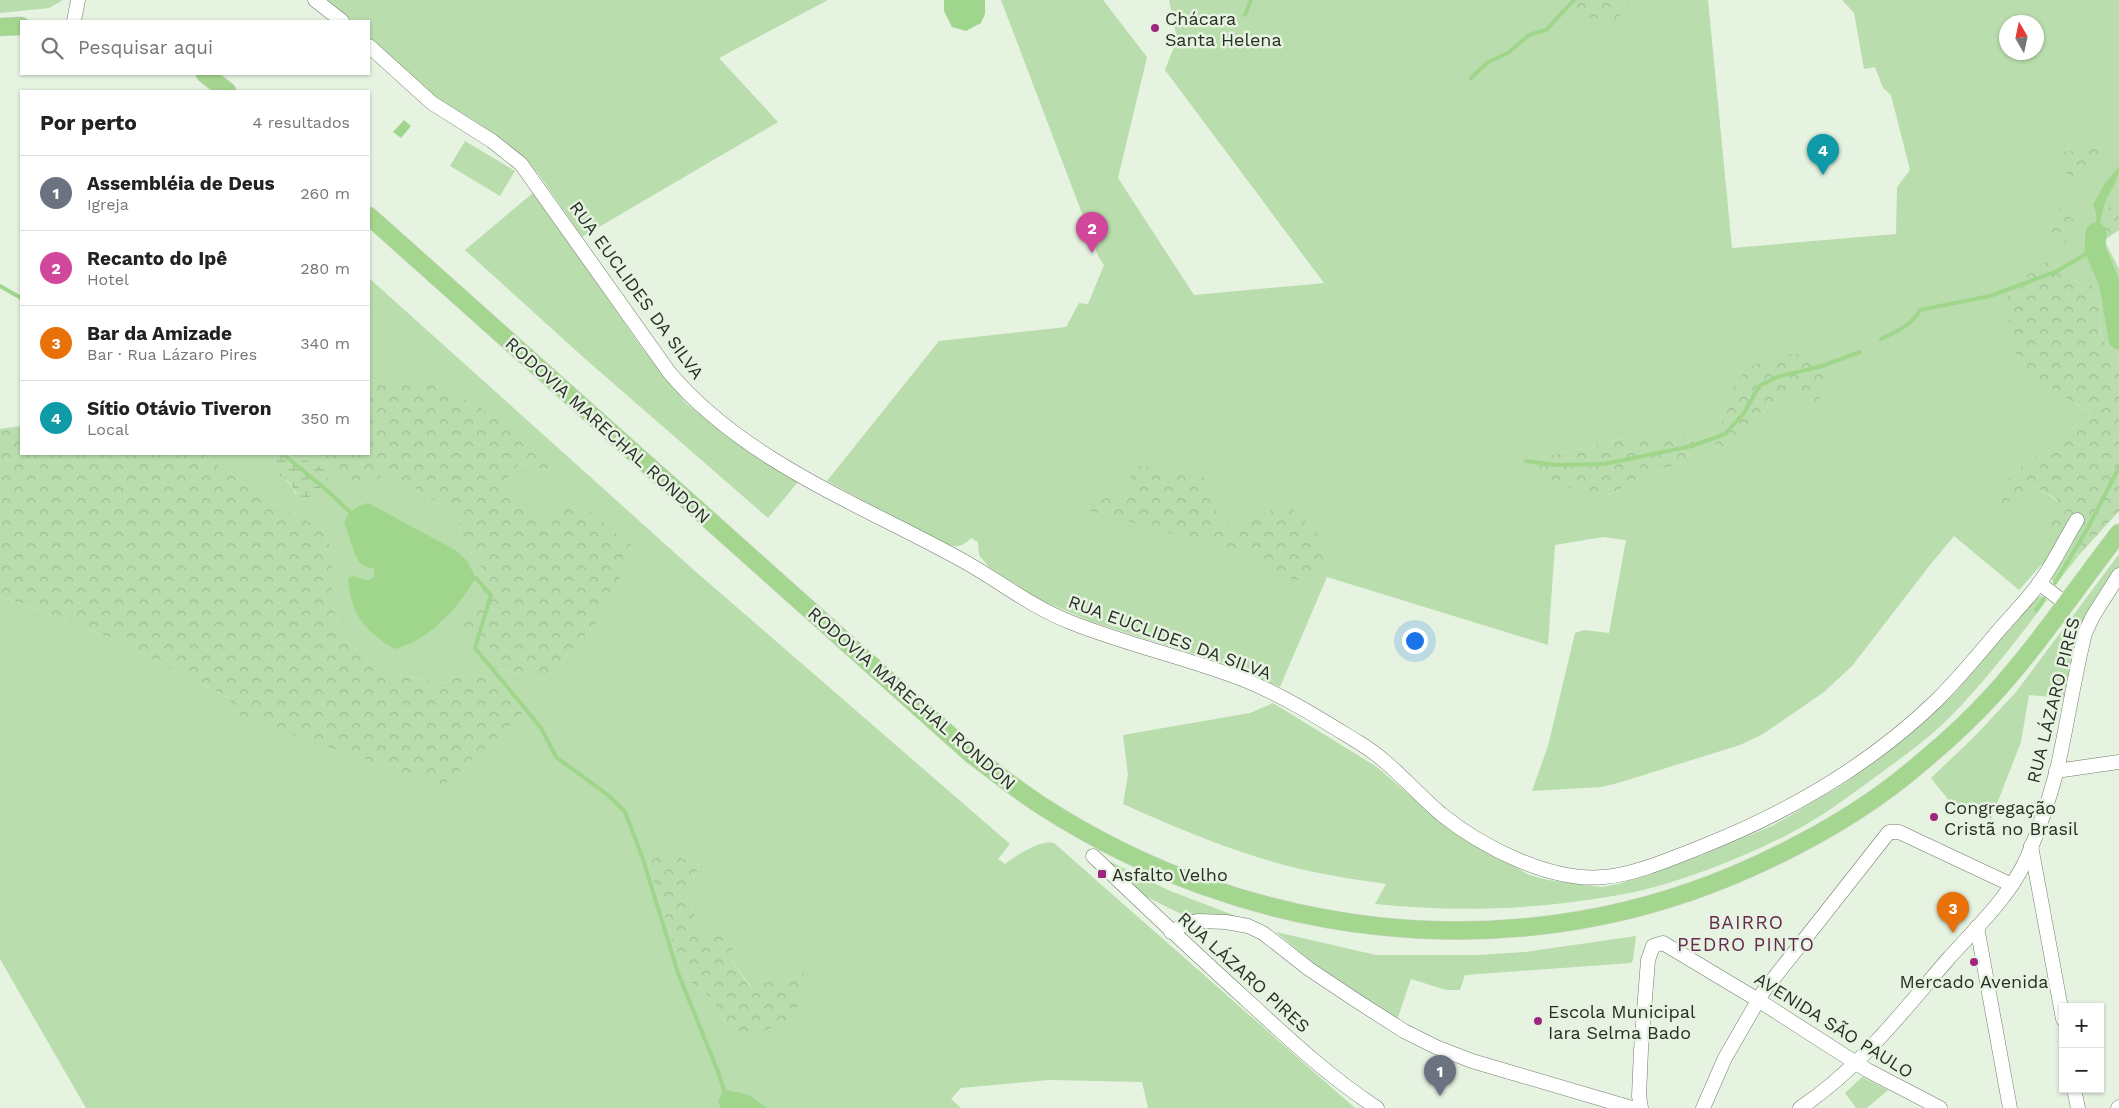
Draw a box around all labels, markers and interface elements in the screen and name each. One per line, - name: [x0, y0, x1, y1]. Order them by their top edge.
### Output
- place label: Chácara Santa Helena: [1165, 8, 1282, 50]
- north arrow: [1999, 15, 2044, 60]
- search box: [20, 20, 370, 75]
- marker: Chácara Santa Helena: [1149, 22, 1161, 34]
- icon: search: [38, 34, 66, 62]
- text: Pesquisar aqui: [78, 36, 213, 59]
- text: Por perto: [40, 110, 137, 135]
- text: 4 resultados: [253, 113, 350, 132]
- pin: 4: [1807, 134, 1839, 175]
- text: Assembléia de Deus: [87, 172, 275, 195]
- text: 1: [53, 184, 59, 203]
- text: 260 m: [300, 184, 350, 203]
- text: Igreja: [87, 195, 129, 214]
- street label: RUA EUCLIDES DA SILVA: [565, 197, 709, 383]
- pin: 2: [1076, 212, 1108, 253]
- text: Recanto do Ipê: [87, 247, 227, 270]
- text: 2: [51, 259, 61, 278]
- text: 280 m: [300, 259, 350, 278]
- text: Hotel: [87, 270, 129, 289]
- text: Bar da Amizade: [87, 322, 232, 345]
- street label: RODOVIA MARECHAL RONDON: [501, 332, 715, 528]
- text: 3: [51, 334, 61, 353]
- text: 340 m: [300, 334, 350, 353]
- text: Bar · Rua Lázaro Pires: [87, 345, 257, 364]
- text: Sítio Otávio Tiveron: [87, 397, 272, 420]
- text: 4: [51, 409, 61, 428]
- text: 350 m: [301, 409, 350, 428]
- text: Local: [87, 420, 129, 439]
- street label: RUA EUCLIDES DA SILVA: [1066, 590, 1274, 684]
- street label: RODOVIA MARECHAL RONDON: [804, 602, 1020, 794]
- street label: RUA LÁZARO PIRES: [2022, 615, 2084, 785]
- your location: [1402, 628, 1428, 654]
- place label: Congregação Cristã no Brasil: [1944, 797, 2079, 839]
- marker: Congregação Cristã no Brasil: [1928, 811, 1940, 823]
- place label: Asfalto Velho: [1112, 864, 1228, 885]
- marker: Asfalto Velho: [1096, 868, 1108, 880]
- pin: 3: [1937, 892, 1969, 933]
- street label: RUA LÁZARO PIRES: [1174, 907, 1314, 1037]
- district label: BAIRRO PEDRO PINTO: [1677, 911, 1815, 956]
- marker: Mercado Avenida: [1968, 956, 1980, 968]
- street label: AVENIDA SÃO PAULO: [1751, 968, 1917, 1082]
- place label: Mercado Avenida: [1900, 971, 2048, 992]
- place label: Escola Municipal Iara Selma Bado: [1548, 1001, 1696, 1043]
- map controls: [2059, 1003, 2104, 1093]
- button: +: [2059, 1003, 2104, 1048]
- marker: Escola Municipal Iara Selma Bado: [1532, 1015, 1544, 1027]
- button: −: [2059, 1048, 2104, 1093]
- pin: 1: [1424, 1055, 1456, 1096]

